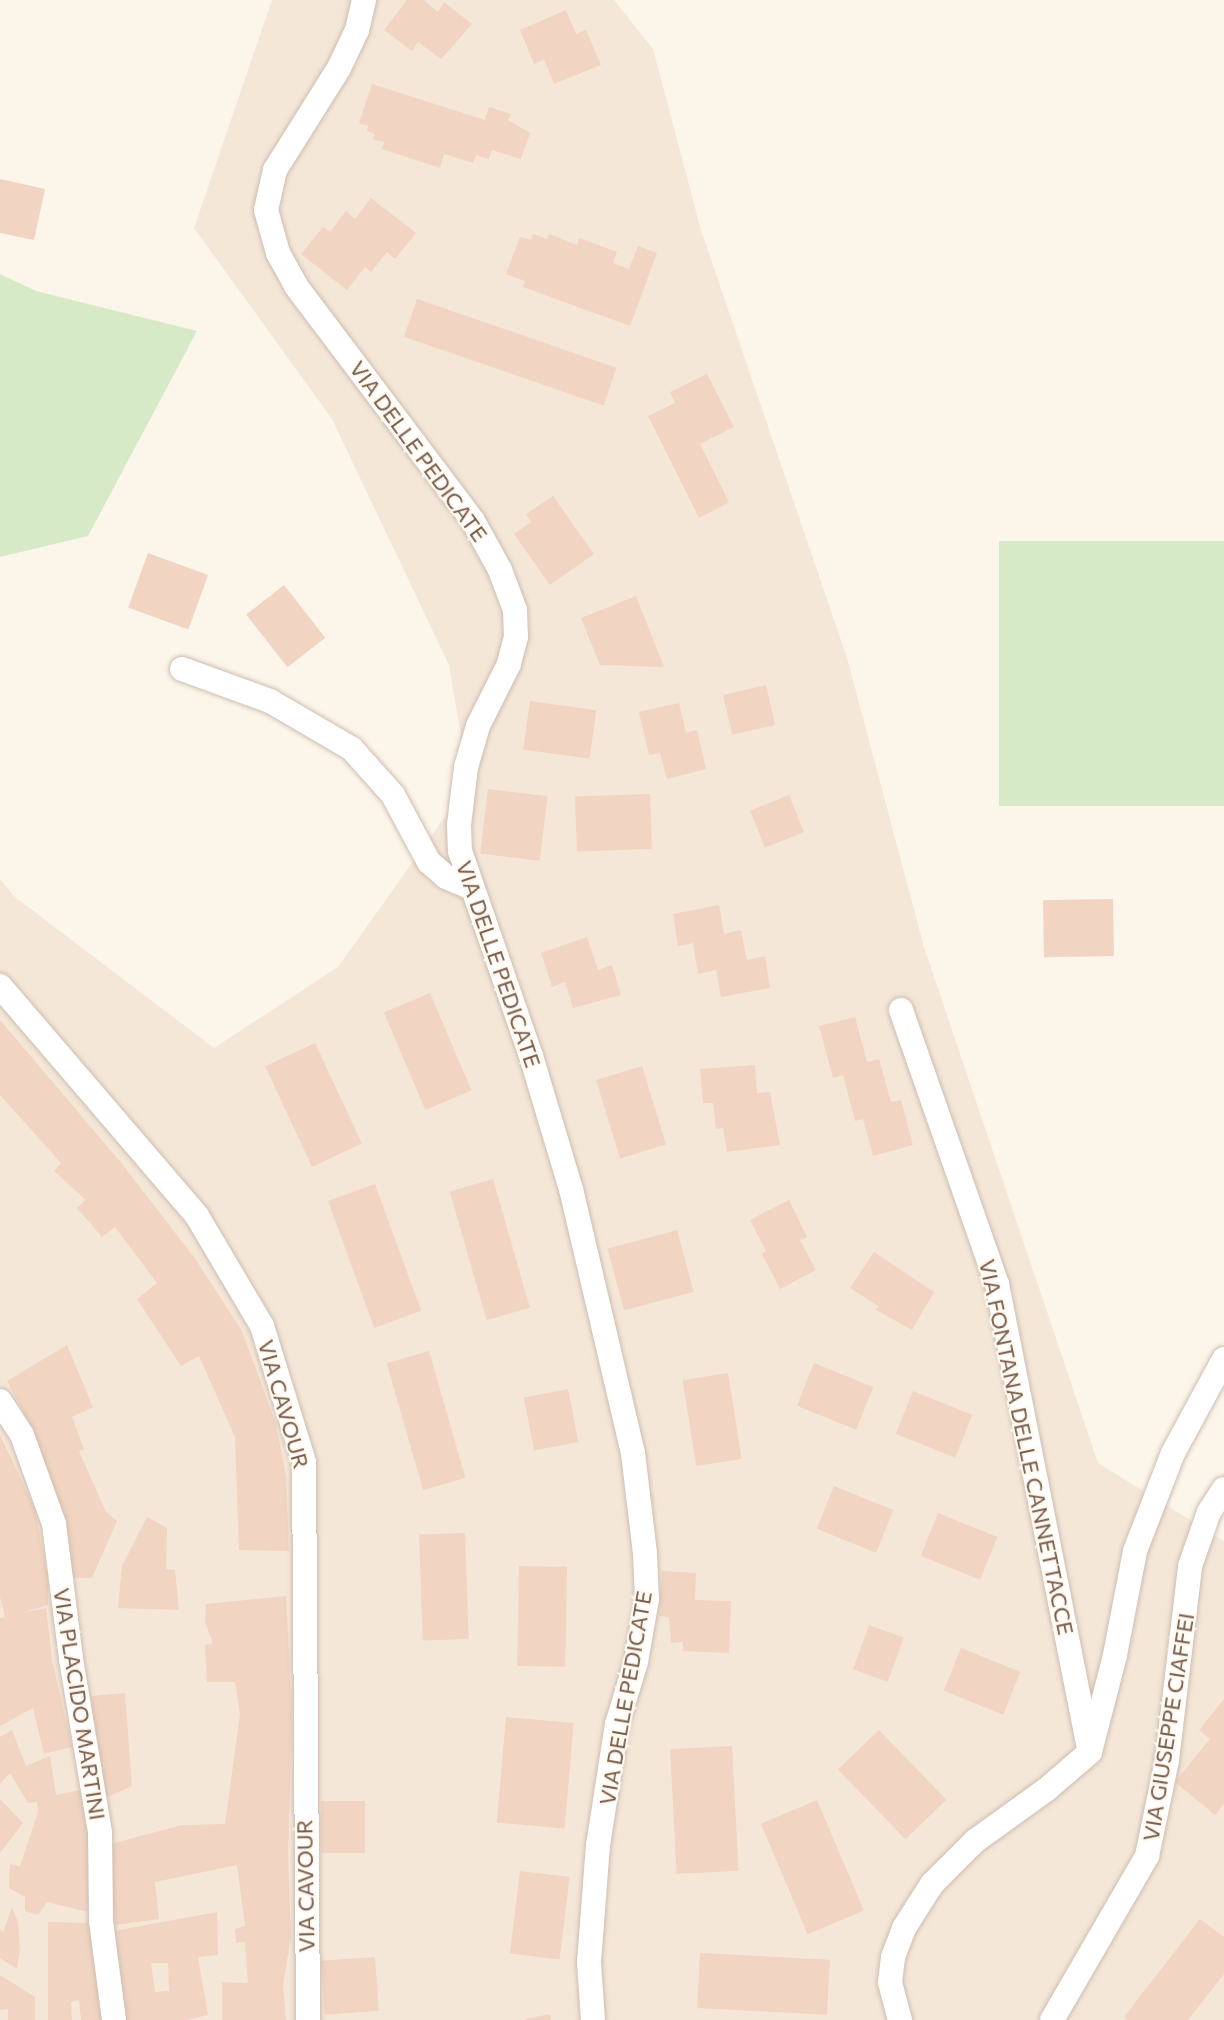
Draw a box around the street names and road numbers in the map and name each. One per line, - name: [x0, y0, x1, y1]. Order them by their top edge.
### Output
- street label: VIA DELLE PEDICATE: [345, 355, 493, 547]
- street label: VIA DELLE PEDICATE: [451, 857, 547, 1071]
- street label: VIA FONTANA DELLE CANNETTACCE: [974, 1257, 1080, 1637]
- street label: VIA CAVOUR: [253, 1337, 315, 1471]
- street label: VIA PLACIDO MARTINI: [49, 1586, 111, 1822]
- street label: VIA DELLE PEDICATE: [593, 1589, 657, 1807]
- street label: VIA GIUSEPPE CIAFFEI: [1137, 1611, 1199, 1843]
- street label: VIA CAVOUR: [291, 1819, 319, 1953]

